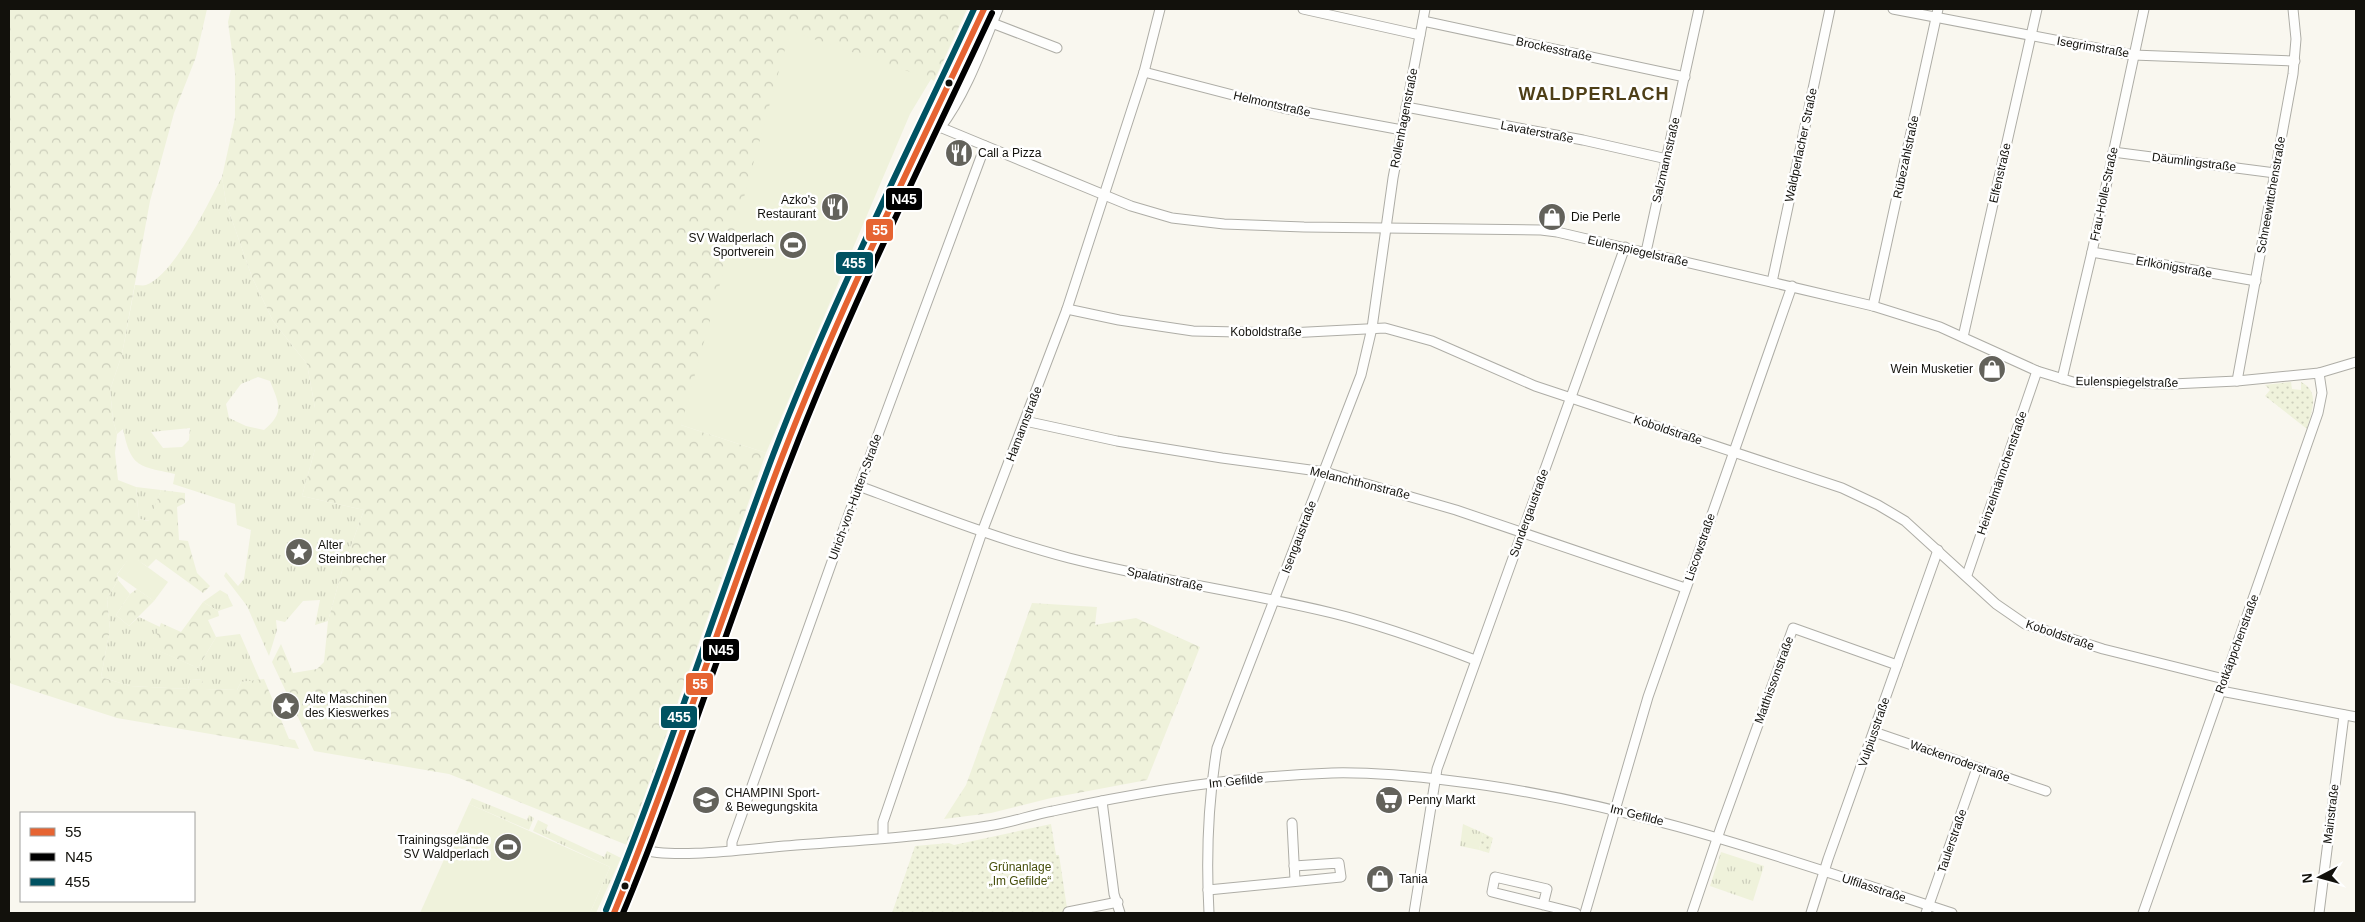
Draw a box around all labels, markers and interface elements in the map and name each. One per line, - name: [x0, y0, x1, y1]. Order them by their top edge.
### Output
- street label: Brockesstraße: [1515, 34, 1594, 64]
- street label: Isegrimstraße: [2056, 34, 2131, 60]
- street label: Rollenhagenstraße: [1387, 67, 1421, 169]
- unlabelled marker: [944, 78, 954, 88]
- district label: WALDPERLACH: [1519, 84, 1670, 104]
- street label: Waldperlacher Straße: [1782, 86, 1820, 203]
- street label: Helmontstraße: [1232, 88, 1312, 120]
- street label: Rübezahlstraße: [1890, 114, 1922, 200]
- street label: Salzmannstraße: [1649, 116, 1683, 204]
- street label: Lavaterstraße: [1499, 118, 1575, 146]
- street label: Schneewittchenstraße: [2254, 135, 2288, 255]
- restaurant icon: Call a Pizza: [944, 138, 974, 168]
- street label: Elfenstraße: [1986, 141, 2014, 204]
- street label: Frau-Holle-Straße: [2087, 145, 2121, 242]
- place label: Call a Pizza: [978, 146, 1042, 160]
- street label: Däumlingstraße: [2151, 150, 2237, 174]
- line badge: N45: [885, 187, 923, 211]
- text: N45: [891, 191, 917, 207]
- restaurant icon: Azko's Restaurant: [820, 192, 850, 222]
- place label: Azko's Restaurant: [757, 193, 817, 221]
- shop icon: Die Perle: [1537, 202, 1567, 232]
- place label: Die Perle: [1571, 210, 1621, 224]
- line badge: 55: [865, 218, 894, 242]
- text: 55: [872, 222, 888, 238]
- sports icon: SV Waldperlach Sportverein: [778, 230, 808, 260]
- place label: SV Waldperlach Sportverein: [688, 231, 774, 259]
- street label: Eulenspiegelstraße: [1586, 233, 1690, 269]
- line badge: 455: [835, 251, 874, 275]
- street label: Erlkönigstraße: [2135, 253, 2214, 281]
- text: 455: [842, 255, 866, 271]
- street label: Koboldstraße: [1230, 325, 1302, 339]
- shop icon: Wein Musketier: [1977, 354, 2007, 384]
- place label: Wein Musketier: [1891, 362, 1973, 376]
- street label: Eulenspiegelstraße: [2076, 374, 2179, 390]
- street label: Hamannstraße: [1003, 384, 1045, 464]
- street label: Heinzelmännchenstraße: [1974, 409, 2030, 537]
- street label: Koboldstraße: [1632, 412, 1704, 448]
- street label: Ulrich-von-Hutten-Straße: [826, 432, 884, 562]
- street label: Melanchthonstraße: [1308, 464, 1412, 502]
- street label: Sundergaustraße: [1507, 467, 1552, 559]
- street label: Isengaustraße: [1279, 498, 1319, 575]
- street label: Liscowstraße: [1682, 511, 1718, 583]
- place icon: Alter Steinbrecher: [284, 537, 314, 567]
- place label: Alter Steinbrecher: [318, 538, 386, 566]
- street label: Spalatinstraße: [1126, 564, 1205, 594]
- street label: Rotkäppchenstraße: [2213, 592, 2262, 696]
- street label: Koboldstraße: [2024, 617, 2096, 653]
- street label: Matthissonstraße: [1752, 634, 1796, 726]
- line badge: N45: [702, 638, 740, 662]
- text: N45: [708, 642, 734, 658]
- line badge: 55: [685, 672, 714, 696]
- text: 55: [692, 676, 708, 692]
- place icon: Alte Maschinen des Kieswerkes: [271, 691, 301, 721]
- place label: Alte Maschinen des Kieswerkes: [305, 692, 389, 720]
- street label: Vulpiusstraße: [1856, 695, 1893, 769]
- line badge: 455: [660, 705, 698, 729]
- text: 455: [667, 709, 691, 725]
- street label: Wackenroderstraße: [1908, 737, 2012, 785]
- street label: Im Gefilde: [1208, 771, 1264, 791]
- street label: Mainstraße: [2320, 783, 2342, 845]
- school or university icon: CHAMPINI Sport- & Bewegungskita: [691, 785, 721, 815]
- supermarket icon: Penny Markt: [1374, 785, 1404, 815]
- place label: CHAMPINI Sport- & Bewegungskita: [725, 786, 820, 814]
- place label: Penny Markt: [1408, 793, 1476, 807]
- street label: Im Gefilde: [1609, 802, 1666, 828]
- street label: Taulerstraße: [1935, 807, 1970, 875]
- legend: [20, 812, 195, 902]
- text: 55: [65, 823, 82, 840]
- sports icon: Trainingsgelände SV Waldperlach: [493, 832, 523, 862]
- place label: Trainingsgelände SV Waldperlach: [397, 833, 489, 861]
- text: N45: [65, 848, 93, 865]
- north arrow: [2295, 852, 2345, 902]
- park label: Grünanlage „Im Gefilde“: [989, 860, 1052, 888]
- shop icon: Tania: [1365, 864, 1395, 894]
- street label: Ulfilasstraße: [1840, 871, 1908, 905]
- place label: Tania: [1399, 872, 1428, 886]
- text: N: [2299, 872, 2316, 884]
- text: 455: [65, 873, 90, 890]
- unlabelled marker: [620, 881, 630, 891]

